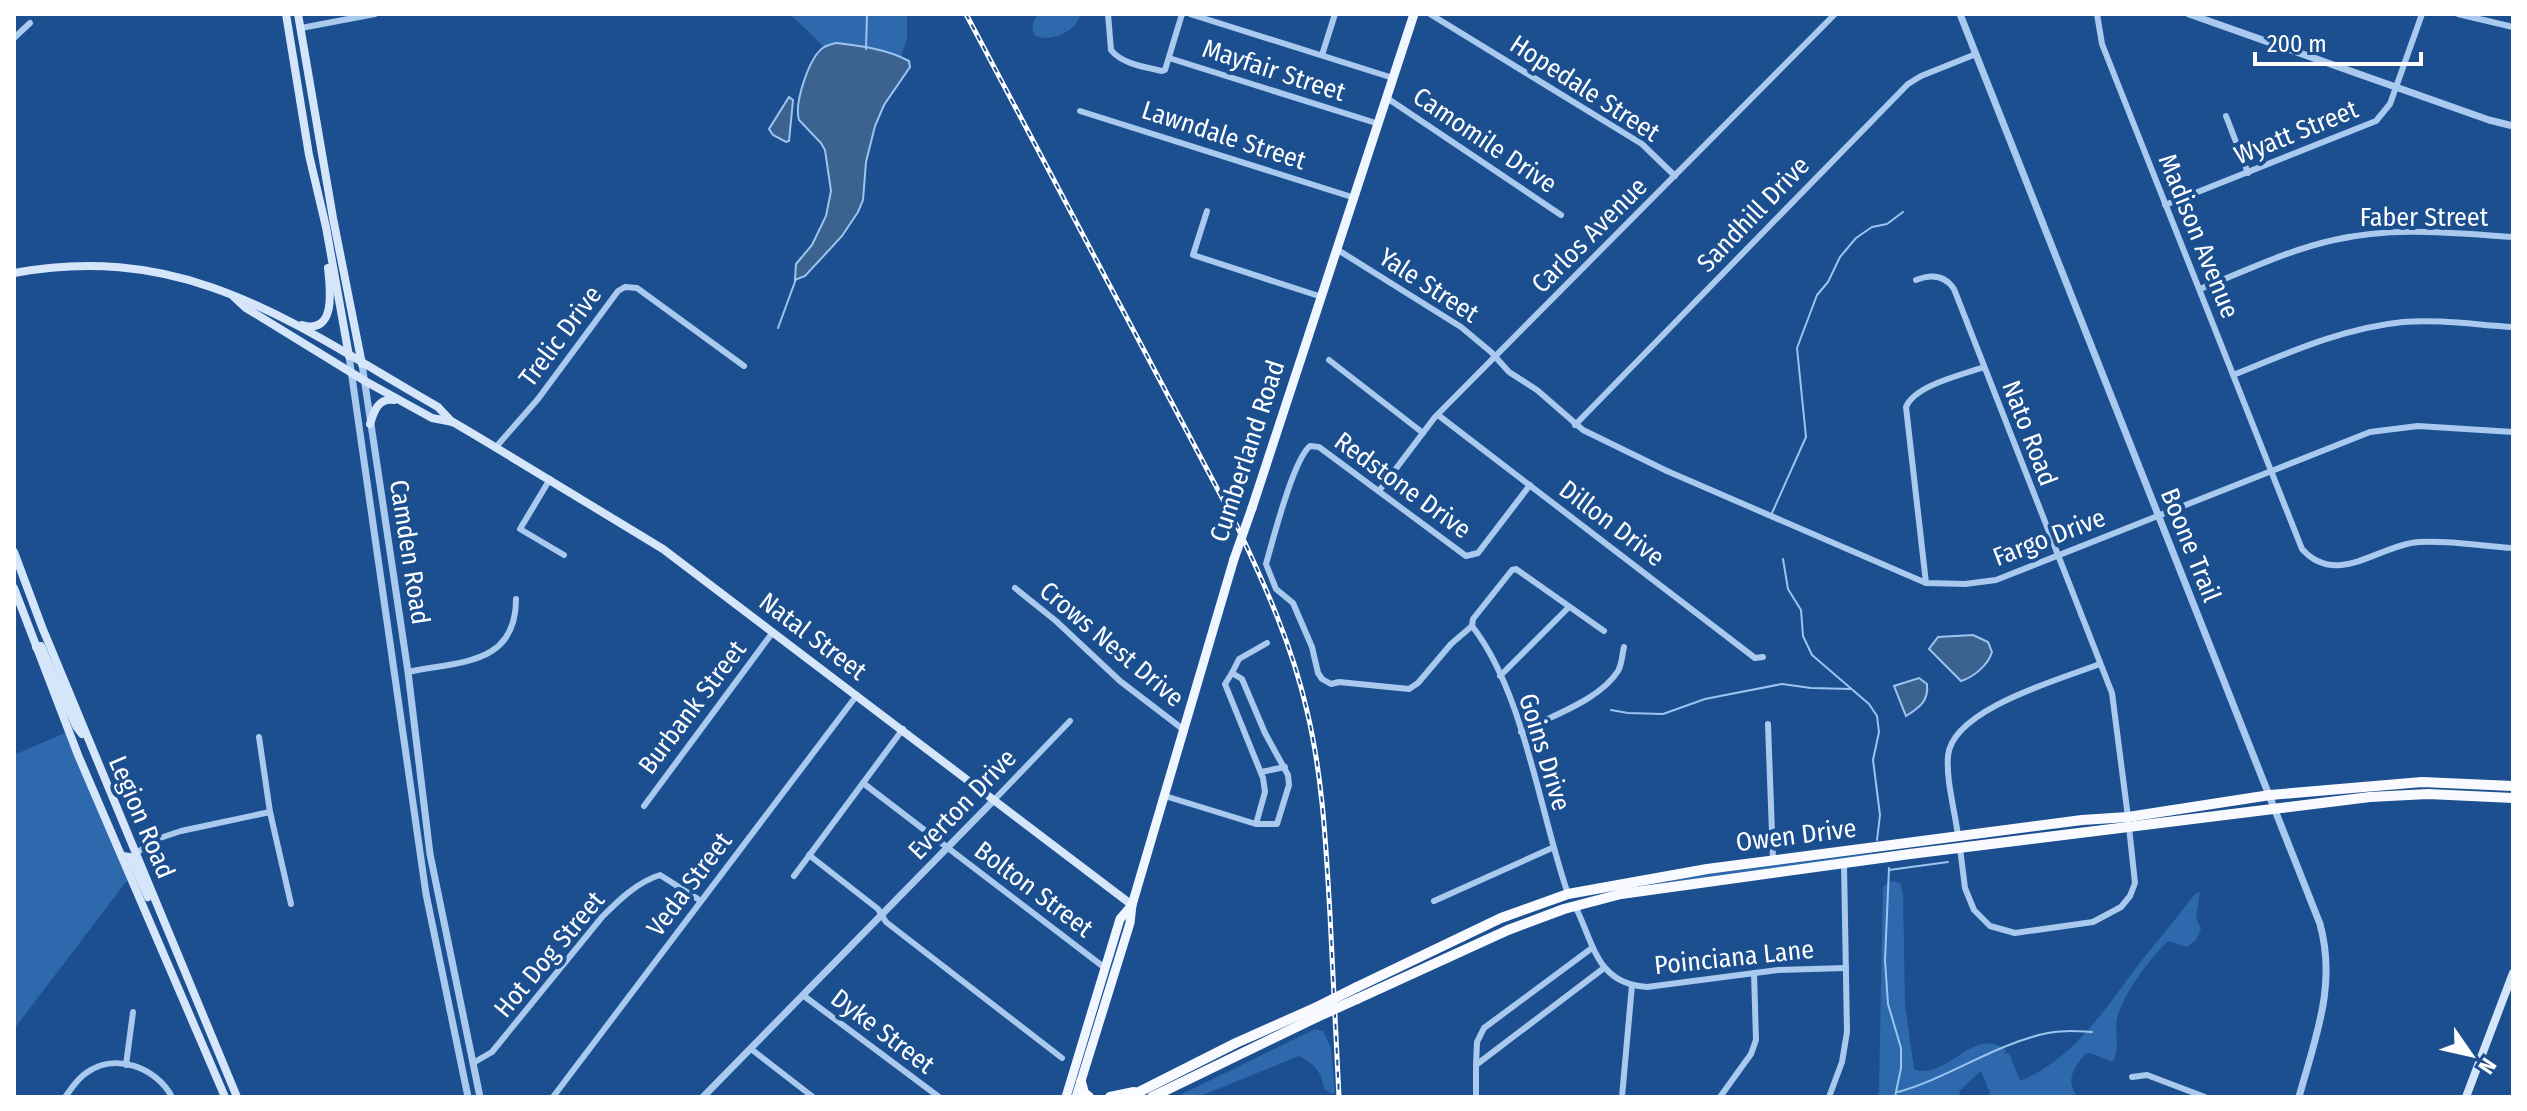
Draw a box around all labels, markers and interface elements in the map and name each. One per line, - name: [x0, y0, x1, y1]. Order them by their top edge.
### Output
- scale bar: [2255, 16, 2421, 66]
- street label: Hopedale Street: [1504, 29, 1666, 149]
- text: 200 m: [2267, 30, 2327, 58]
- street label: Mayfair Street: [1199, 33, 1350, 108]
- street label: Camomile Drive: [1407, 81, 1562, 200]
- street label: Wyatt Street: [2230, 93, 2363, 171]
- street label: Lawndale Street: [1138, 94, 1310, 177]
- street label: Sandhill Drive: [1691, 150, 1816, 278]
- street label: Madison Avenue: [2151, 150, 2246, 323]
- street label: Carlos Avenue: [1525, 171, 1654, 300]
- street label: Faber Street: [2360, 202, 2489, 233]
- street label: Yale Street: [1373, 242, 1485, 329]
- street label: Trelic Drive: [512, 280, 608, 393]
- street label: Cumberland Road: [1203, 356, 1291, 546]
- street label: Nato Road: [1995, 376, 2064, 490]
- street label: Redstone Drive: [1328, 426, 1477, 545]
- street label: Dillon Drive: [1553, 474, 1670, 573]
- street label: Camden Road: [383, 477, 436, 627]
- street label: Boone Trail: [2154, 484, 2227, 607]
- street label: Fargo Drive: [1989, 502, 2110, 573]
- street label: Crows Nest Drive: [1033, 575, 1190, 714]
- street label: Natal Street: [753, 586, 873, 687]
- street label: Burbank Street: [632, 634, 753, 780]
- street label: Goins Drive: [1512, 690, 1577, 815]
- street label: Everton Drive: [902, 743, 1023, 866]
- street label: Legion Road: [102, 751, 181, 883]
- street label: Owen Drive: [1734, 813, 1858, 858]
- street label: Veda Street: [640, 826, 739, 942]
- street label: Bolton Street: [968, 835, 1099, 944]
- street label: Hot Dog Street: [488, 885, 611, 1024]
- street label: Poinciana Lane: [1653, 934, 1815, 981]
- street label: Dyke Street: [825, 982, 941, 1081]
- north arrow: [2431, 1015, 2511, 1095]
- text: N: [2472, 1053, 2502, 1079]

